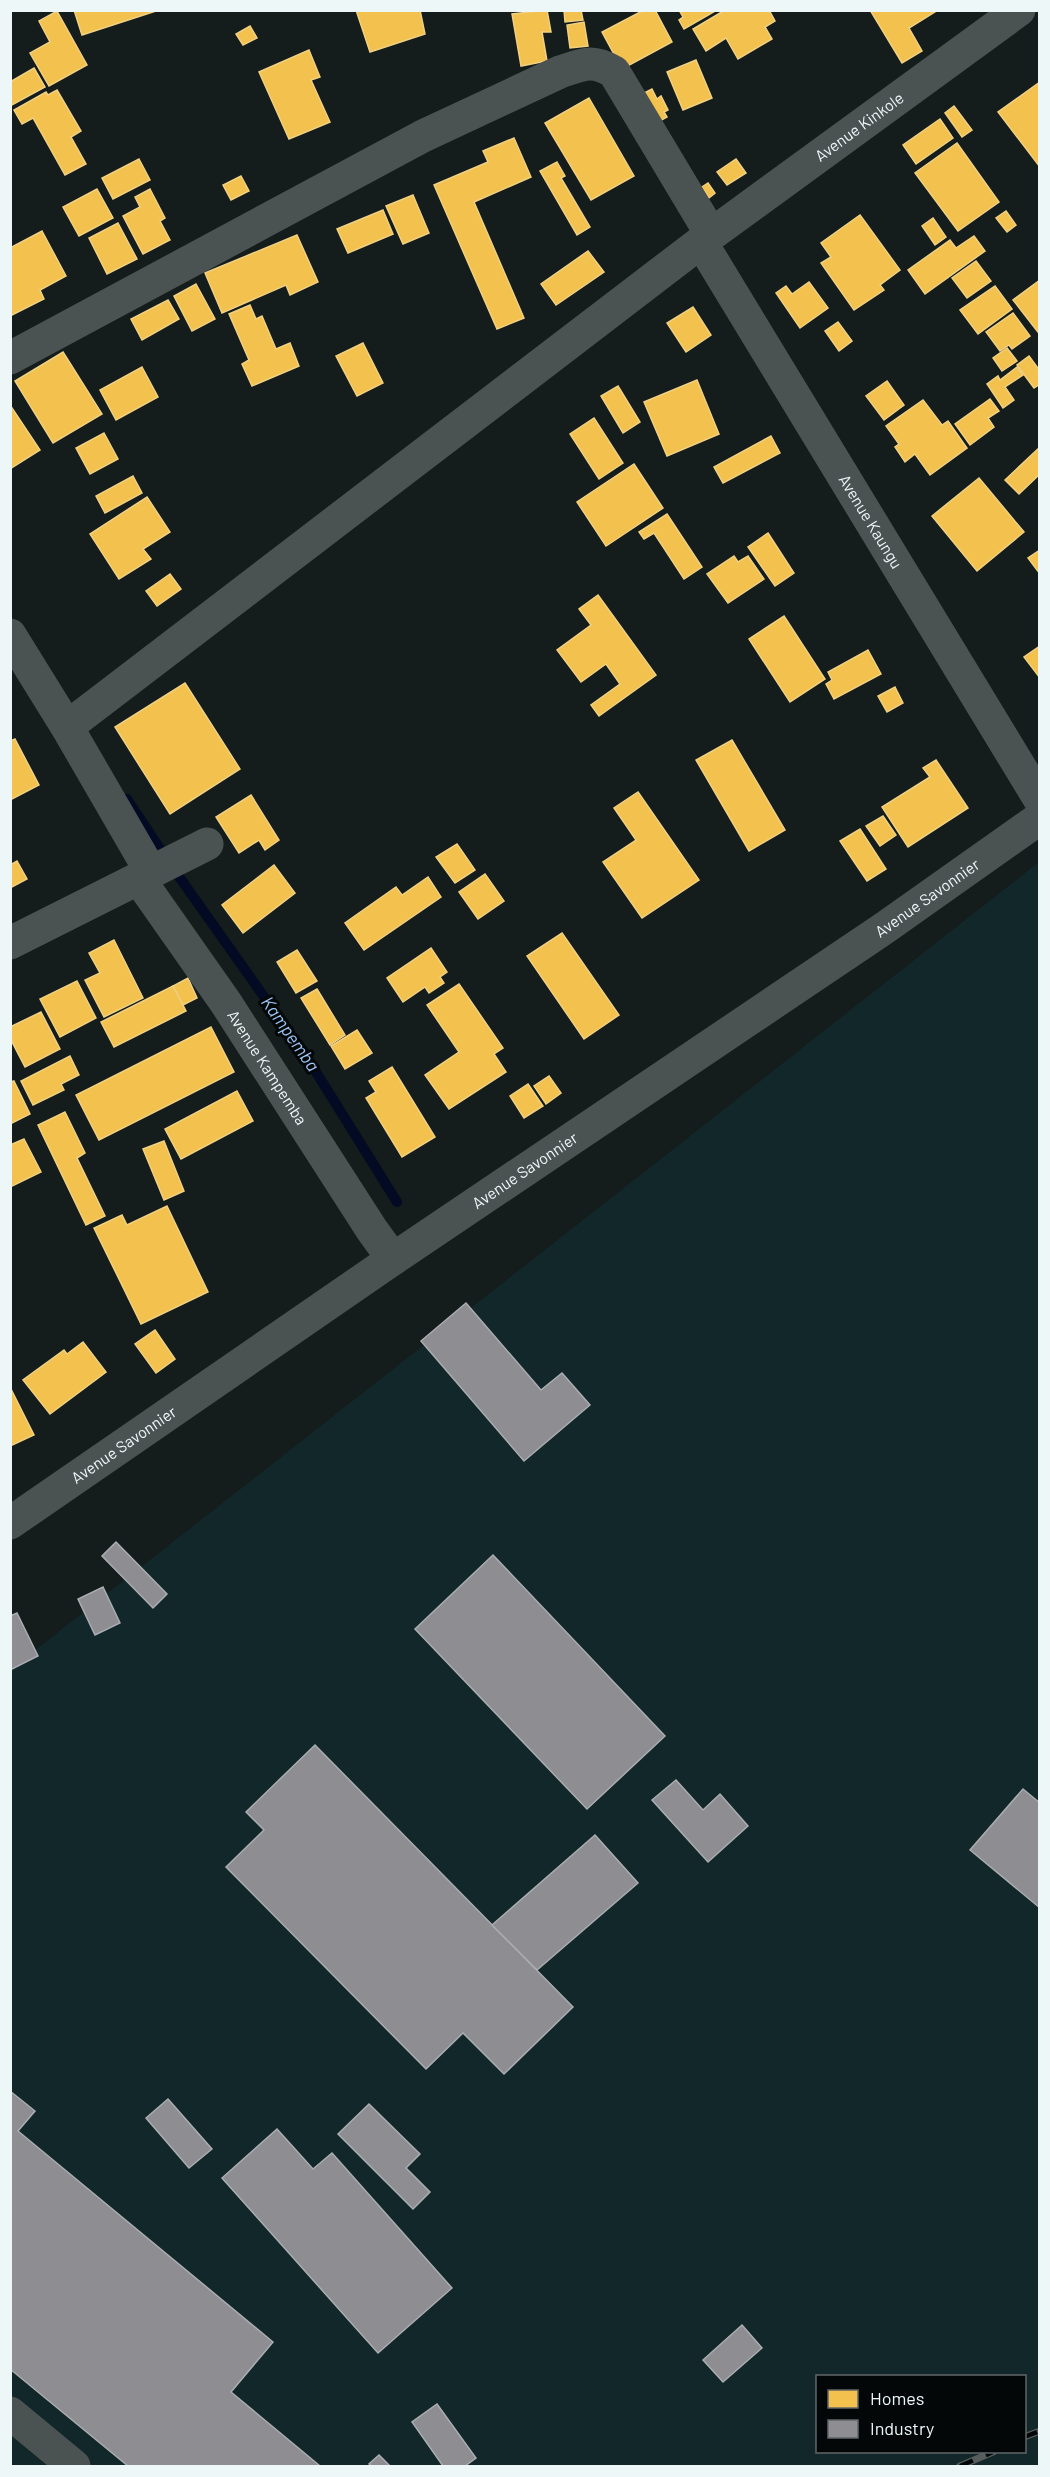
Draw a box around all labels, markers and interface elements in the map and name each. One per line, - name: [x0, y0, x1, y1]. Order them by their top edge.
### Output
- street label: Avenue Kinkole: [811, 88, 907, 165]
- street label: Avenue Kaungu: [835, 471, 907, 572]
- street label: Avenue Savonnier: [871, 854, 983, 941]
- water label: Kampemba: [257, 992, 325, 1075]
- street label: Avenue Kampemba: [224, 1006, 312, 1128]
- street label: Avenue Savonnier: [468, 1127, 581, 1212]
- street label: Avenue Savonnier: [67, 1401, 180, 1487]
- legend: [816, 2375, 1026, 2453]
- text: Homes: [870, 2387, 924, 2409]
- text: Industry: [870, 2417, 934, 2439]

